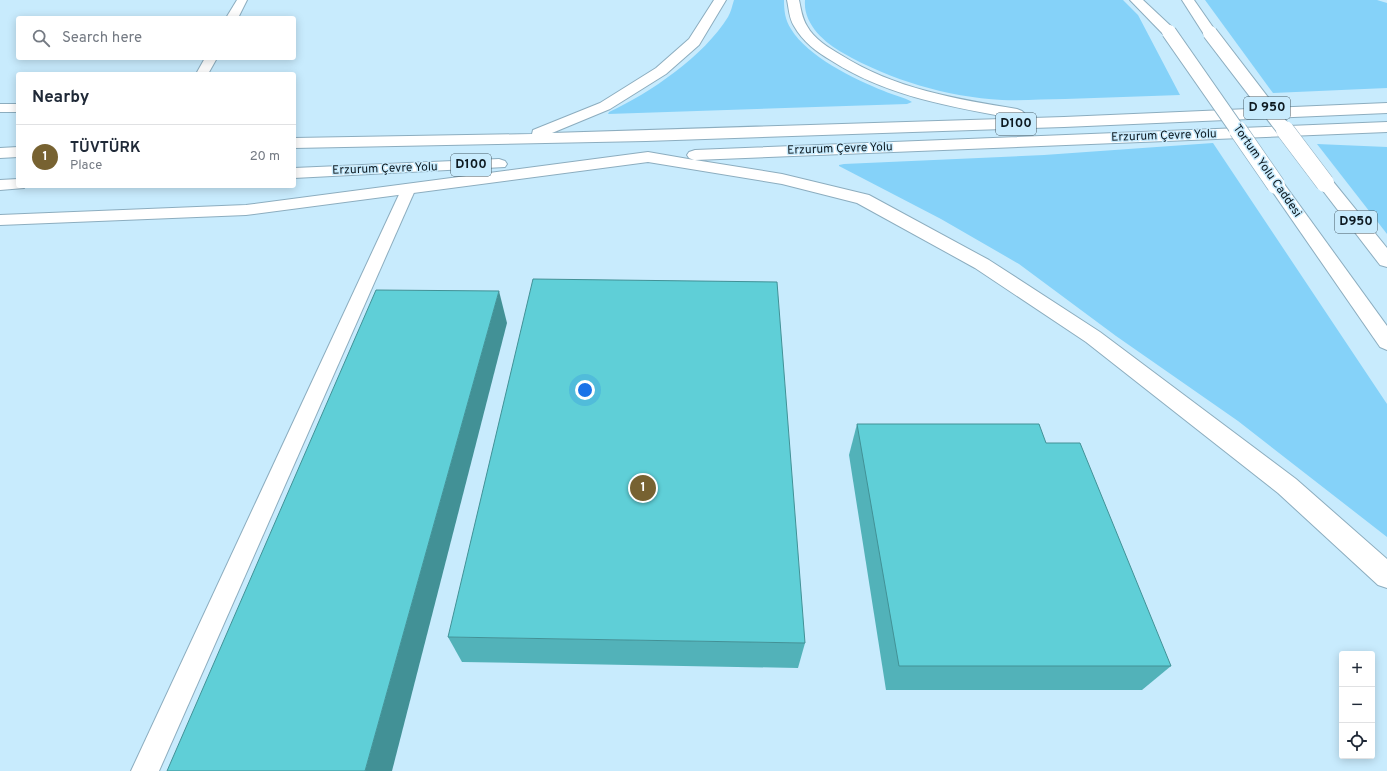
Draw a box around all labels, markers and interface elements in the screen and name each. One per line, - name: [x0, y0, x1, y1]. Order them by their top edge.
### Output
- search box: [16, 16, 296, 60]
- icon: search: [30, 27, 52, 49]
- text: Search here: [62, 29, 142, 48]
- text: Nearby: [32, 87, 89, 109]
- road number: D 950: [1244, 97, 1290, 119]
- road number: D100: [996, 113, 1036, 135]
- street label: Tortum Yolu Caddesi: [1229, 121, 1305, 221]
- street label: Erzurum Çevre Yolu: [1111, 126, 1217, 146]
- text: TÜVTÜRK: [70, 139, 141, 158]
- street label: Erzurum Çevre Yolu: [787, 139, 893, 159]
- text: 1: [42, 149, 48, 165]
- text: 20 m: [250, 149, 280, 165]
- road number: D100: [451, 154, 491, 176]
- text: Place: [70, 158, 102, 174]
- street label: Erzurum Çevre Yolu: [332, 159, 438, 179]
- road number: D950: [1335, 211, 1377, 233]
- your location: [575, 380, 595, 400]
- pin: 1: [630, 473, 656, 503]
- map controls: [1339, 651, 1375, 759]
- button: +: [1339, 651, 1375, 687]
- button: −: [1339, 687, 1375, 723]
- button: locate: [1339, 723, 1375, 759]

